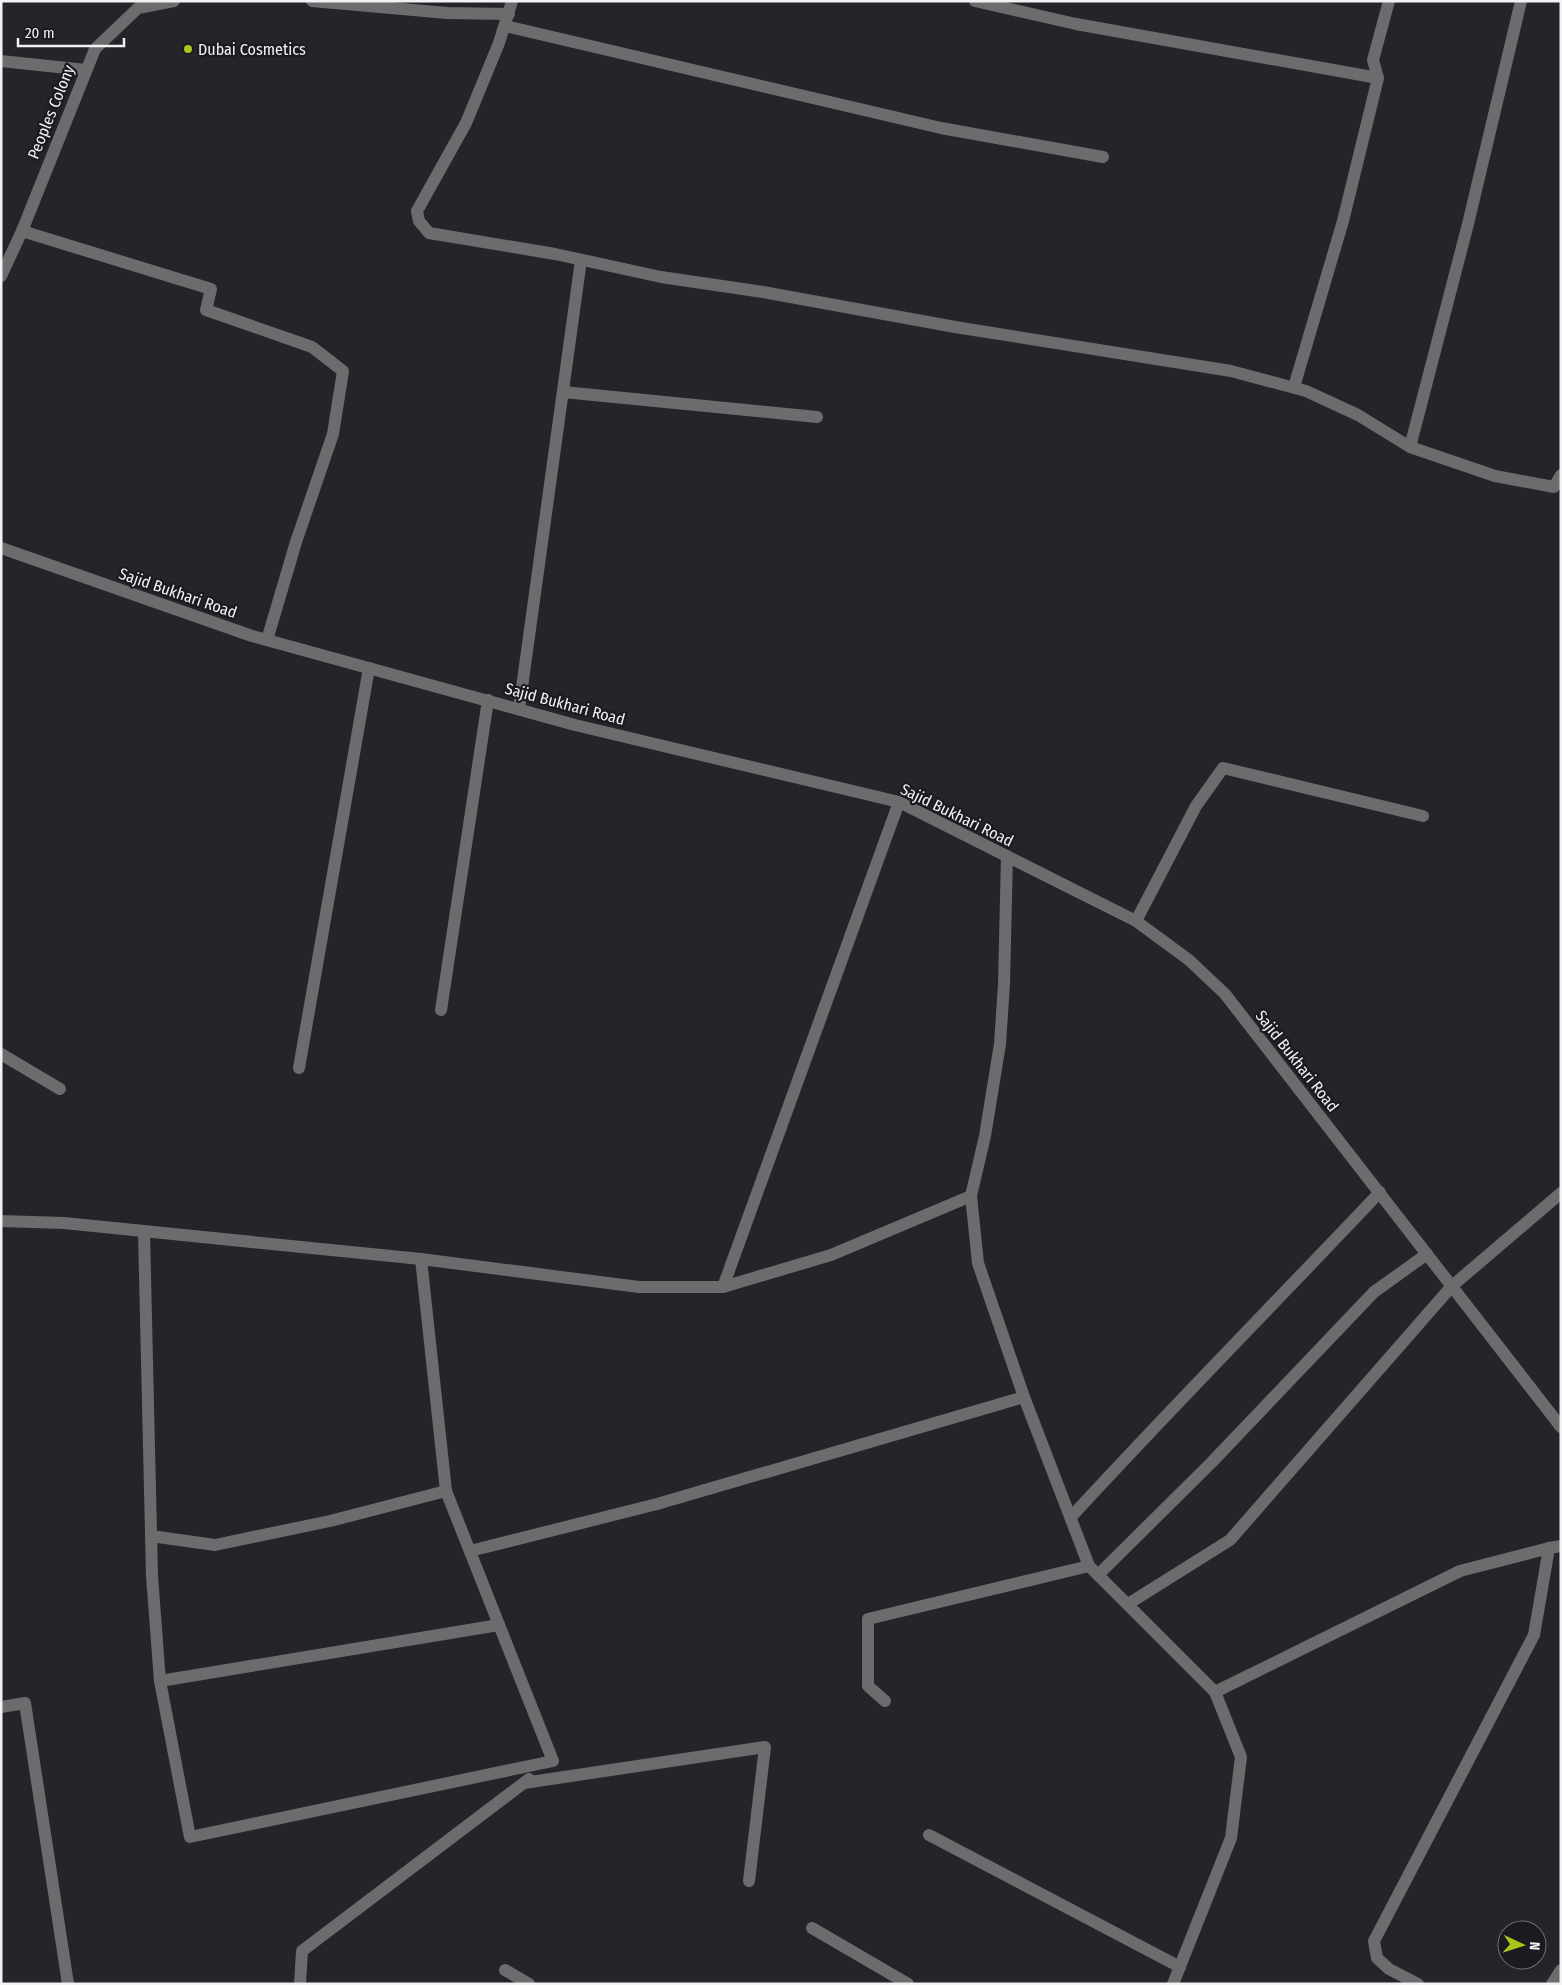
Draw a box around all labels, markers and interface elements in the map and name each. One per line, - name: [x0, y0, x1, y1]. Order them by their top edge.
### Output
- scale bar: [18, 15, 124, 47]
- text: 20 m: [25, 24, 55, 42]
- place label: Dubai Cosmetics: [198, 40, 306, 59]
- marker: Dubai Cosmetics: [182, 43, 194, 55]
- street label: Peoples Colony: [24, 61, 79, 162]
- street label: Sajid Bukhari Road: [117, 564, 239, 622]
- street label: Sajid Bukhari Road: [503, 679, 627, 729]
- street label: Sajid Bukhari Road: [897, 779, 1017, 851]
- street label: Sajid Bukhari Road: [1252, 1007, 1342, 1115]
- north arrow: [1497, 1920, 1547, 1970]
- text: N: [1526, 1941, 1543, 1951]

